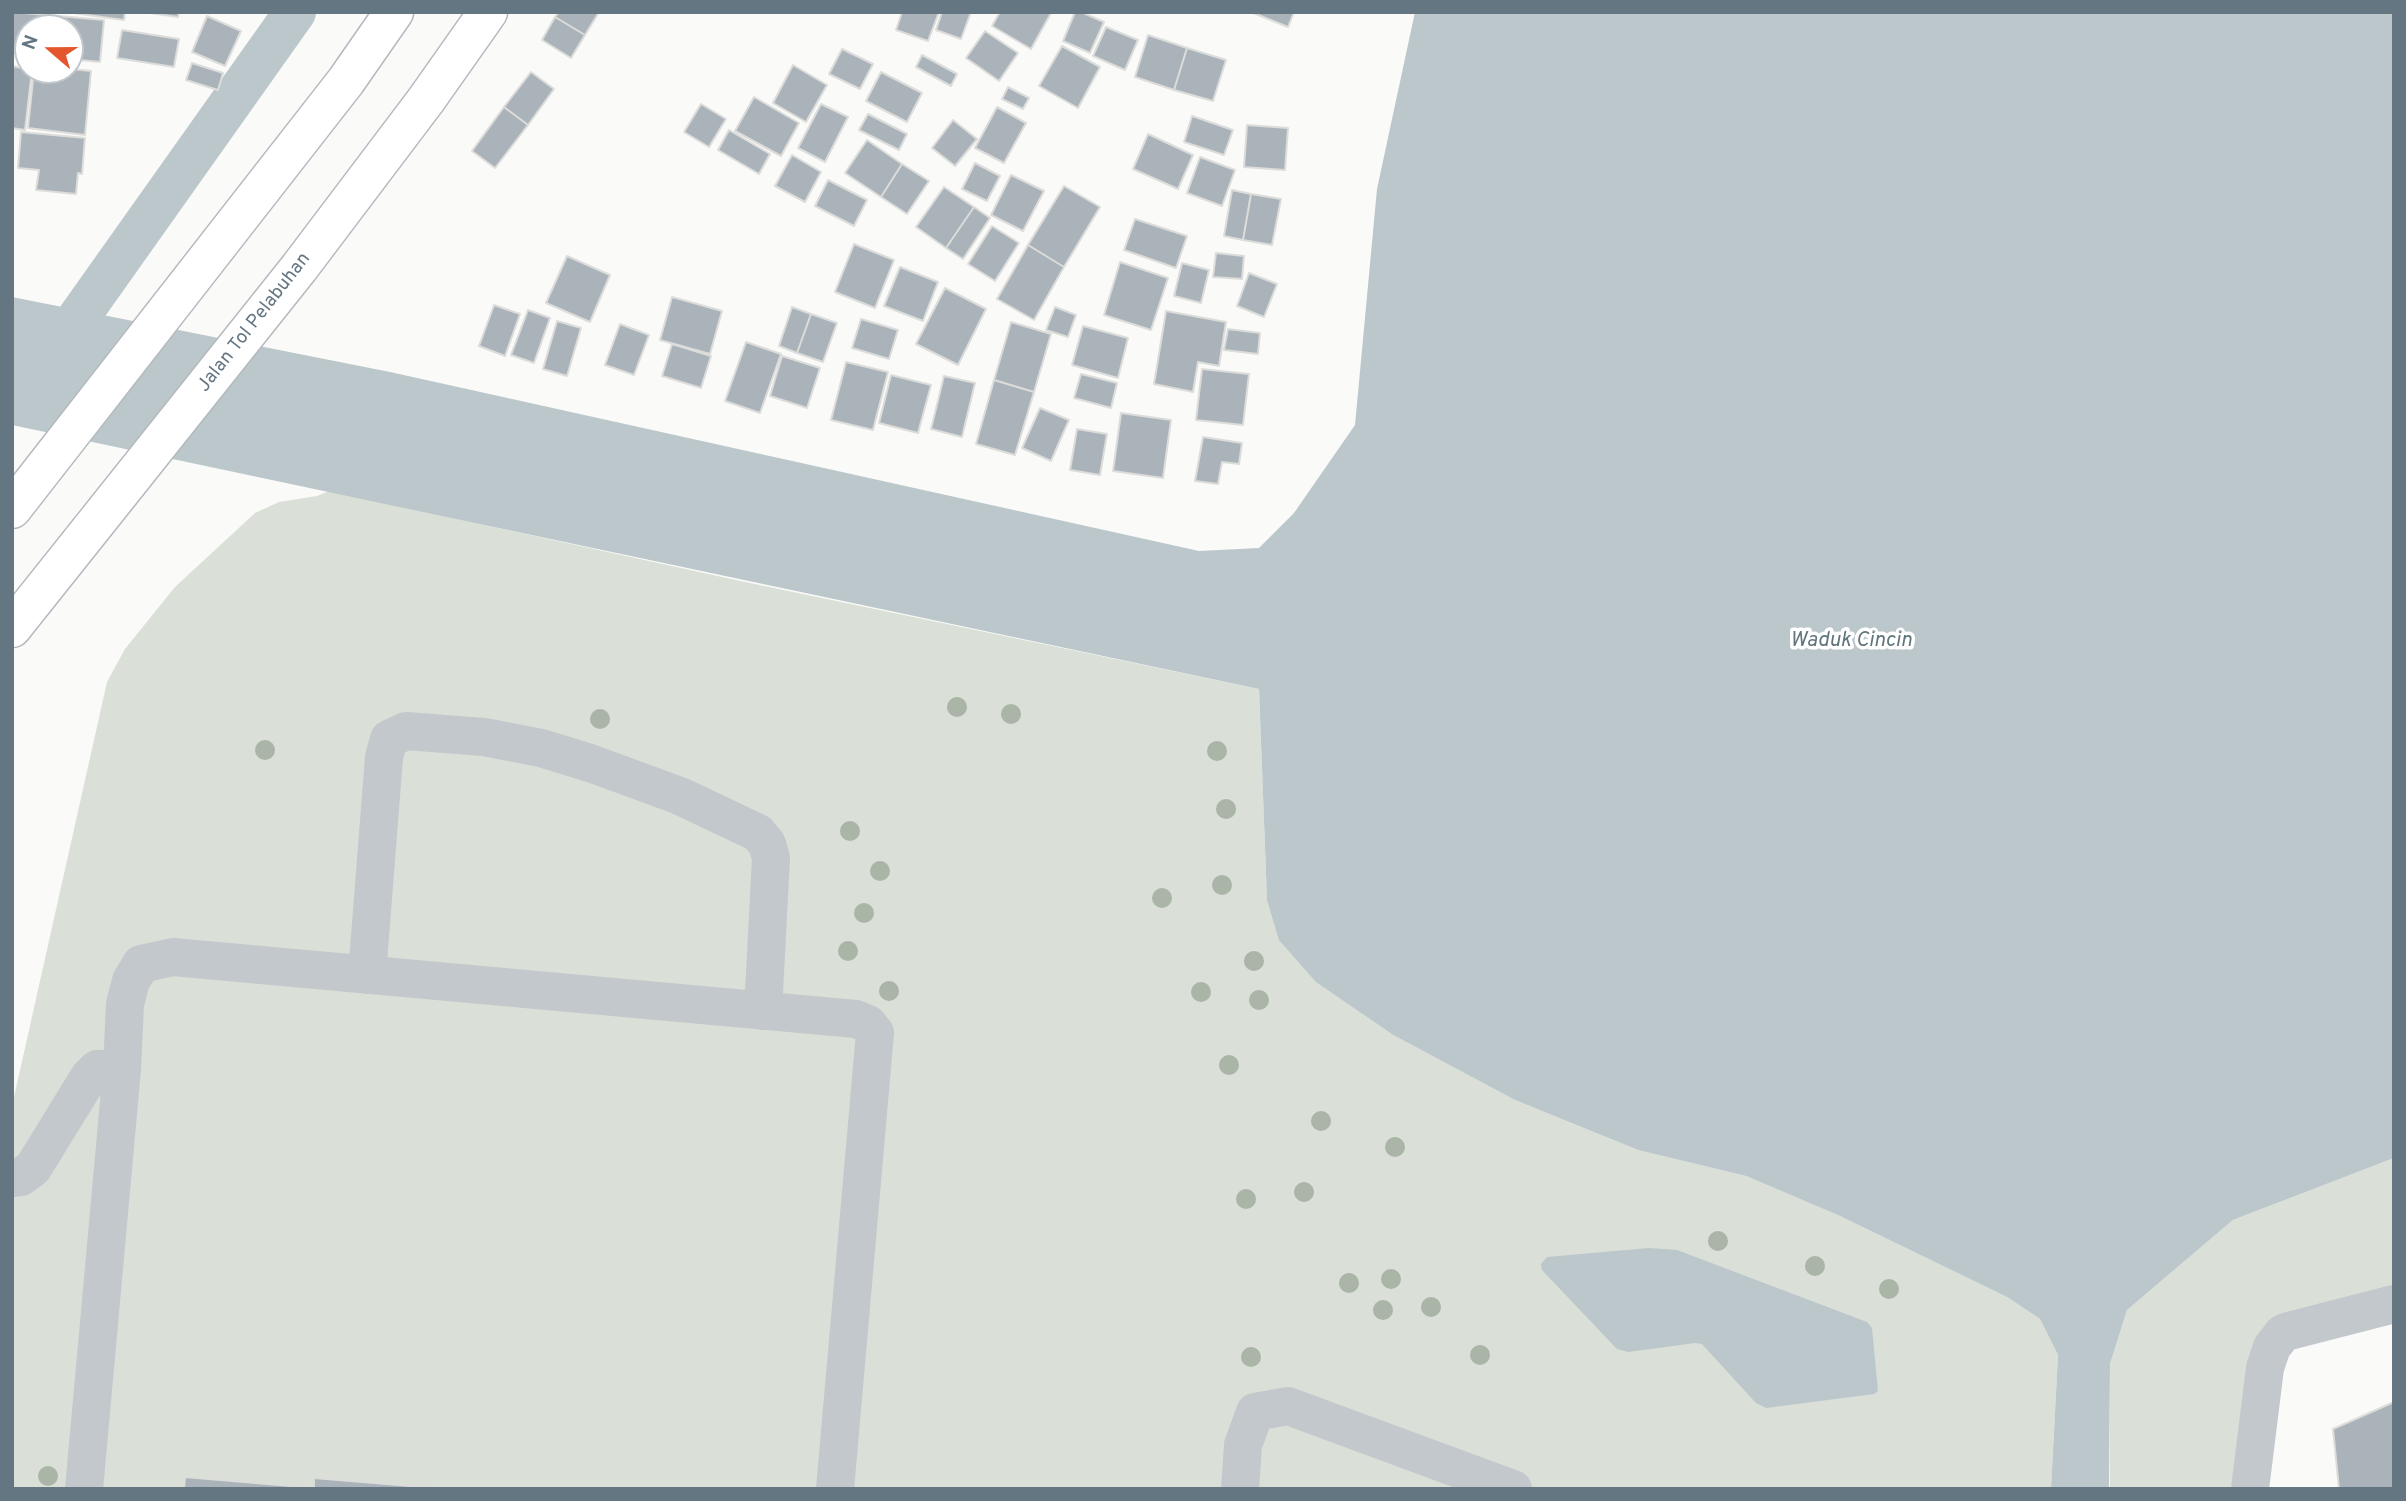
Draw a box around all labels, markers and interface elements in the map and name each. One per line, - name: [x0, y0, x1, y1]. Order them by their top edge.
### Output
- north arrow: [14, 14, 84, 84]
- text: N: [18, 32, 45, 53]
- street label: Jalan Tol Pelabuhan: [194, 249, 316, 397]
- water label: Waduk Cincin: [1790, 629, 1912, 655]

